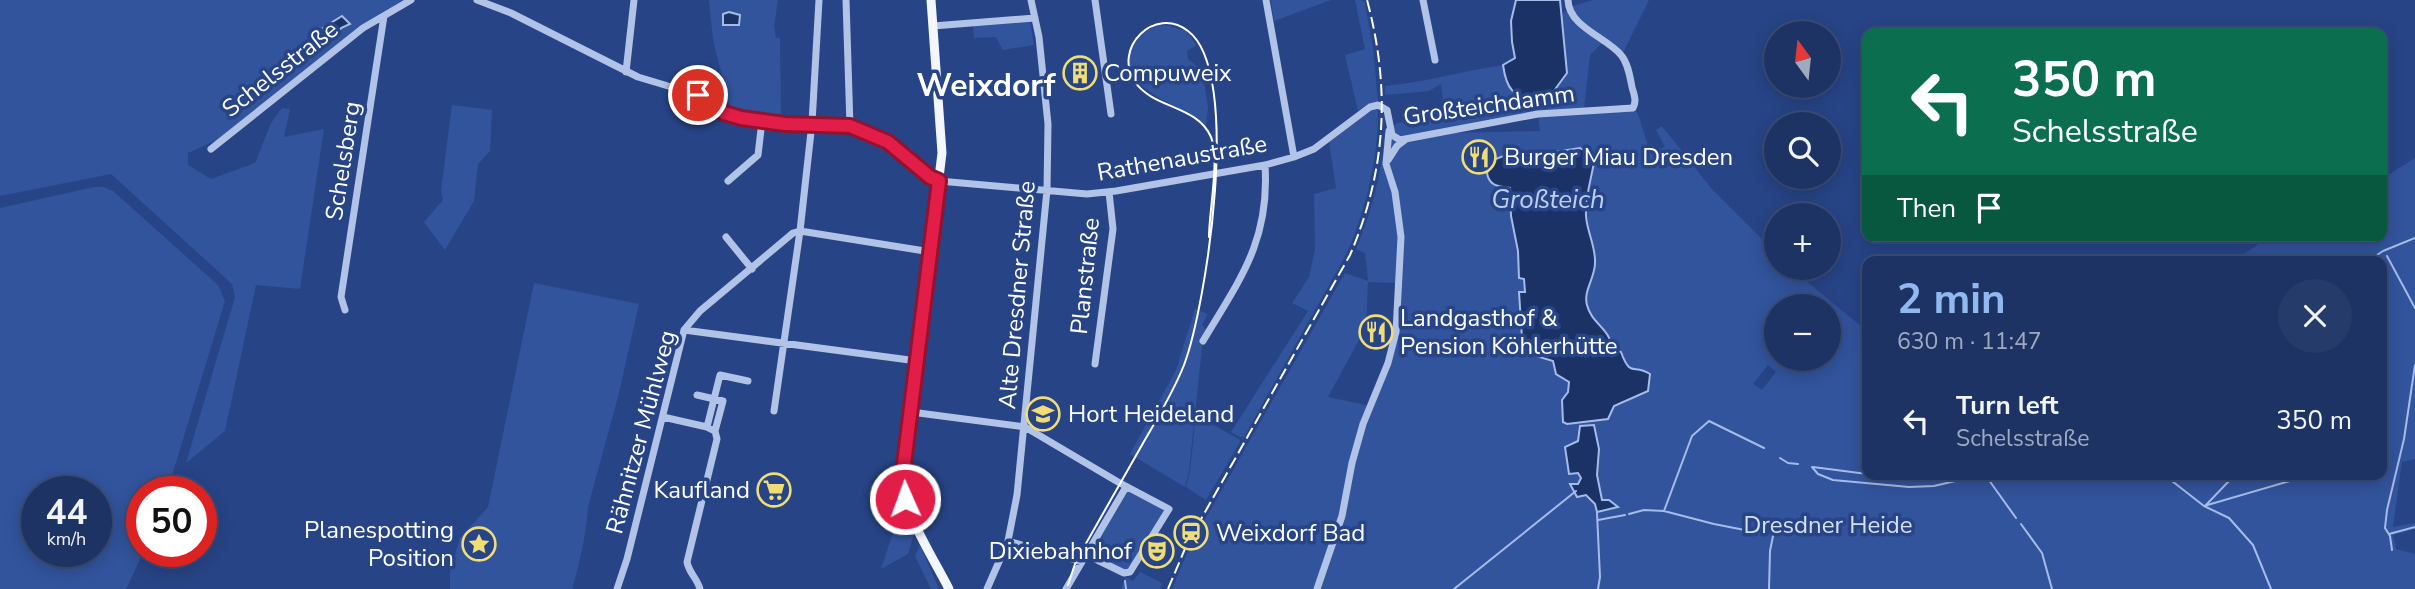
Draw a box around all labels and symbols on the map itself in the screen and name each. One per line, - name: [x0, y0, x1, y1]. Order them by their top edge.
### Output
- street label: Schelsstraße: [215, 13, 345, 125]
- north arrow: [1764, 21, 1841, 98]
- building icon: Compuweix: [1061, 54, 1099, 92]
- place label: Compuweix: [1104, 57, 1232, 89]
- district label: Weixdorf: [917, 64, 1057, 107]
- pin: [668, 65, 728, 125]
- street label: Großteichdamm: [1401, 77, 1577, 133]
- street label: Schelsberg: [318, 99, 368, 223]
- street label: Rathenaustraße: [1095, 127, 1269, 189]
- restaurant icon: Burger Miau Dresden: [1460, 138, 1498, 176]
- place label: Burger Miau Dresden: [1504, 141, 1733, 173]
- street label: Alte Dresdner Straße: [991, 179, 1043, 411]
- water label: Großteich: [1491, 182, 1605, 217]
- street label: Planstraße: [1063, 216, 1107, 336]
- place label: Landgasthof & Pension Köhlerhütte: [1400, 302, 1618, 362]
- restaurant icon: Landgasthof & Pension Köhlerhütte: [1357, 313, 1395, 351]
- street label: Rähnitzer Mühlweg: [598, 327, 684, 537]
- school or university icon: Hort Heideland: [1024, 395, 1062, 433]
- place label: Hort Heideland: [1068, 398, 1234, 430]
- position arrow: [868, 462, 942, 536]
- supermarket icon: Kaufland: [755, 471, 793, 509]
- place label: Kaufland: [653, 474, 750, 506]
- speed limit sign: 50: [126, 476, 217, 567]
- park label: Dresdner Heide: [1743, 509, 1913, 541]
- place label: Planespotting Position: [304, 514, 454, 574]
- station icon: Weixdorf Bad: [1172, 514, 1210, 552]
- place label: Weixdorf Bad: [1216, 517, 1365, 549]
- place icon: Planespotting Position: [460, 525, 498, 563]
- theatre icon: Dixiebahnhof: [1138, 532, 1176, 570]
- place label: Dixiebahnhof: [989, 535, 1133, 567]

